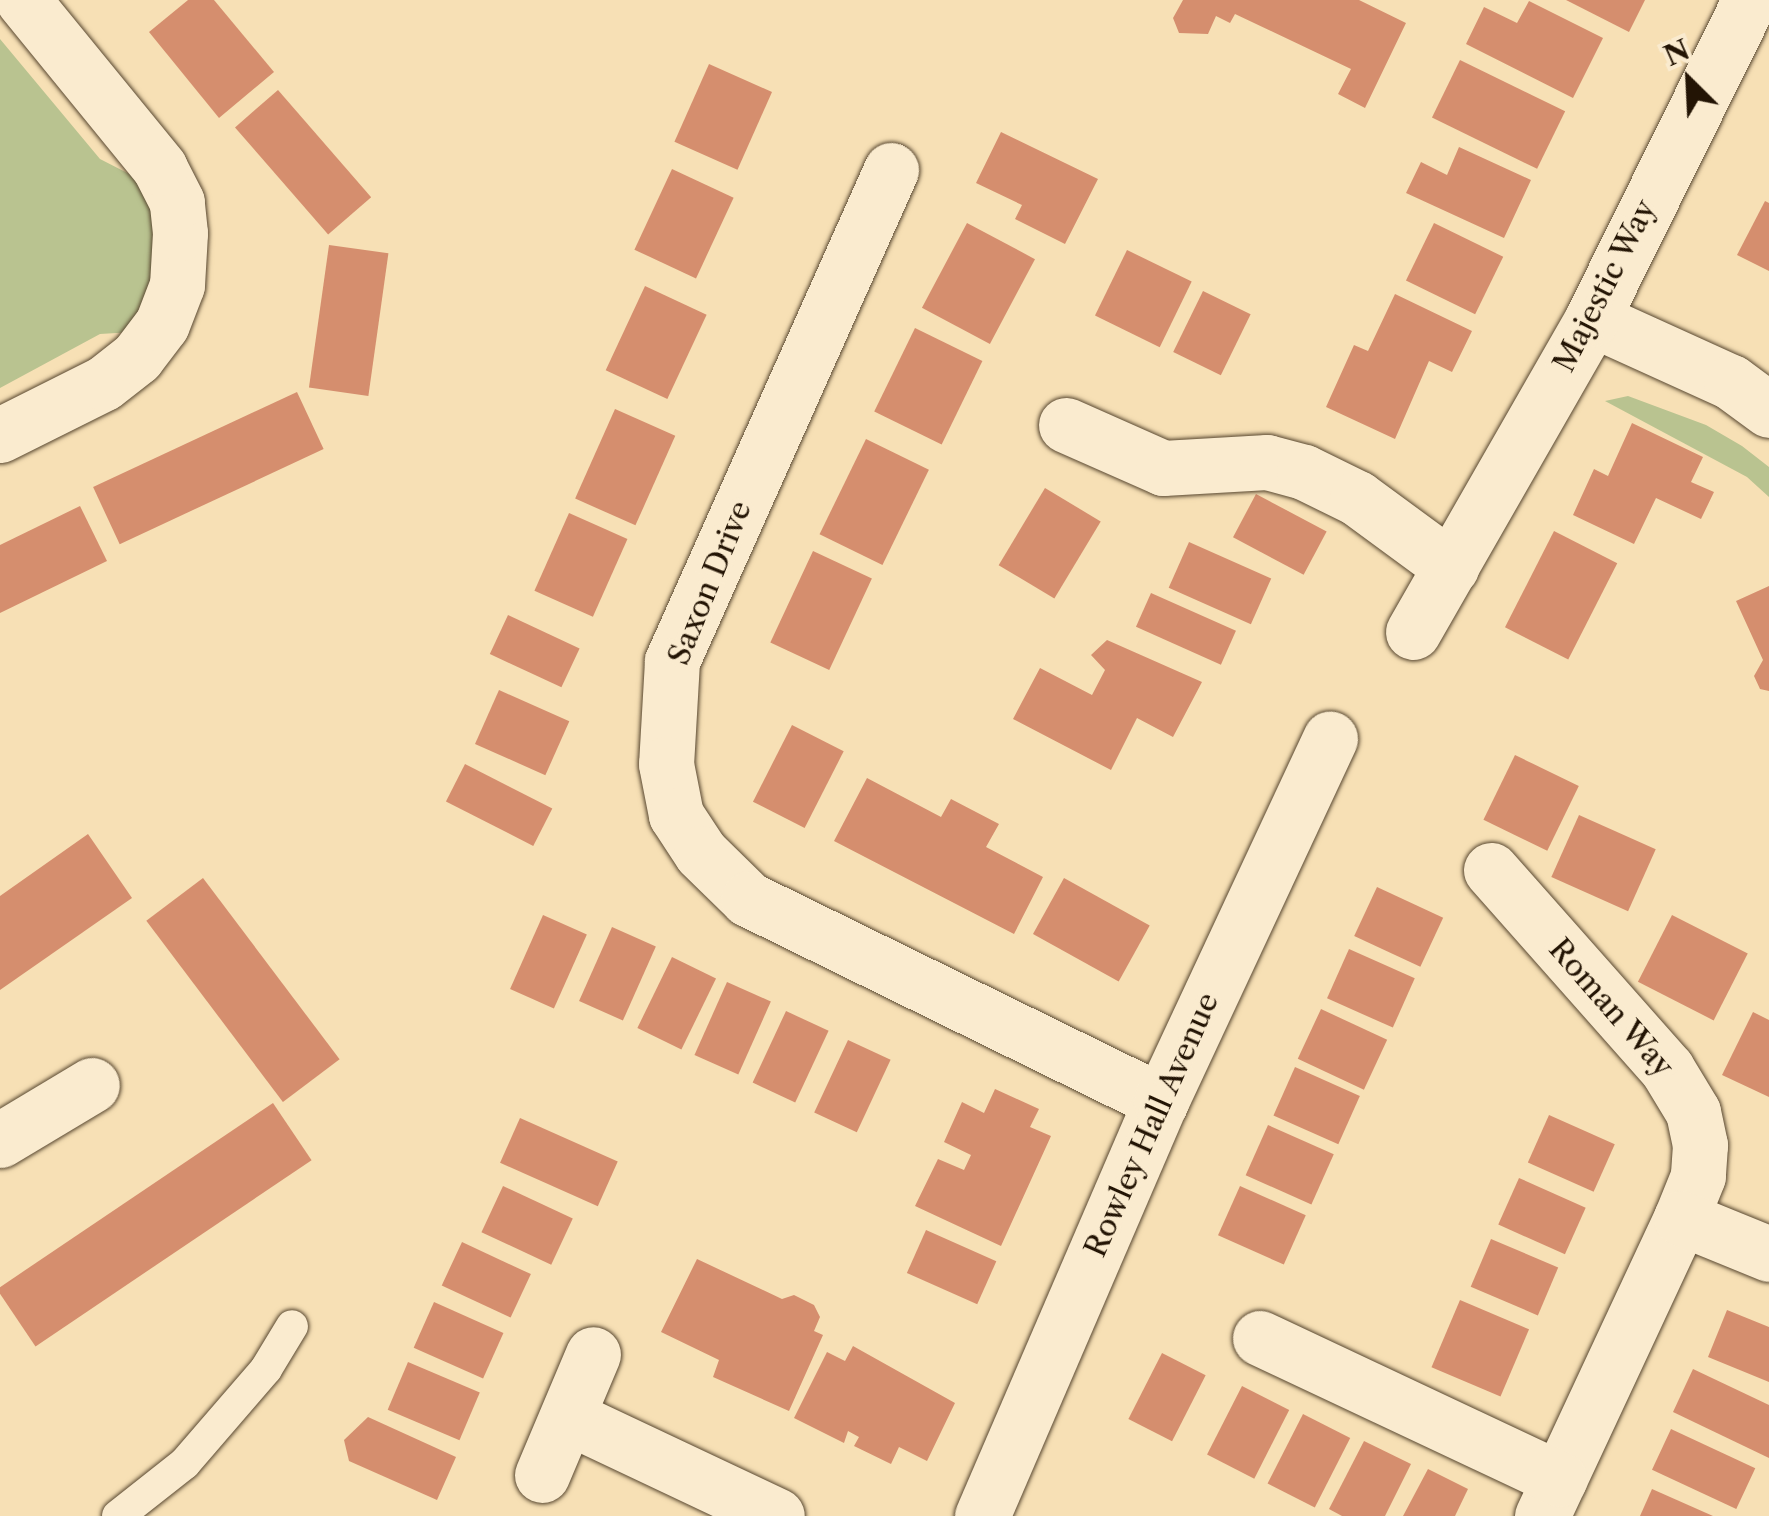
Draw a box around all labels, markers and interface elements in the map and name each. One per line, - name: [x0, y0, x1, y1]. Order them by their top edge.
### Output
- north arrow: [1639, 30, 1739, 130]
- text: N: [1659, 32, 1695, 73]
- street label: Majestic Way: [1546, 193, 1664, 379]
- street label: Saxon Drive: [661, 496, 759, 670]
- street label: Roman Way: [1541, 931, 1681, 1085]
- street label: Rowley Hall Avenue: [1077, 986, 1227, 1264]

